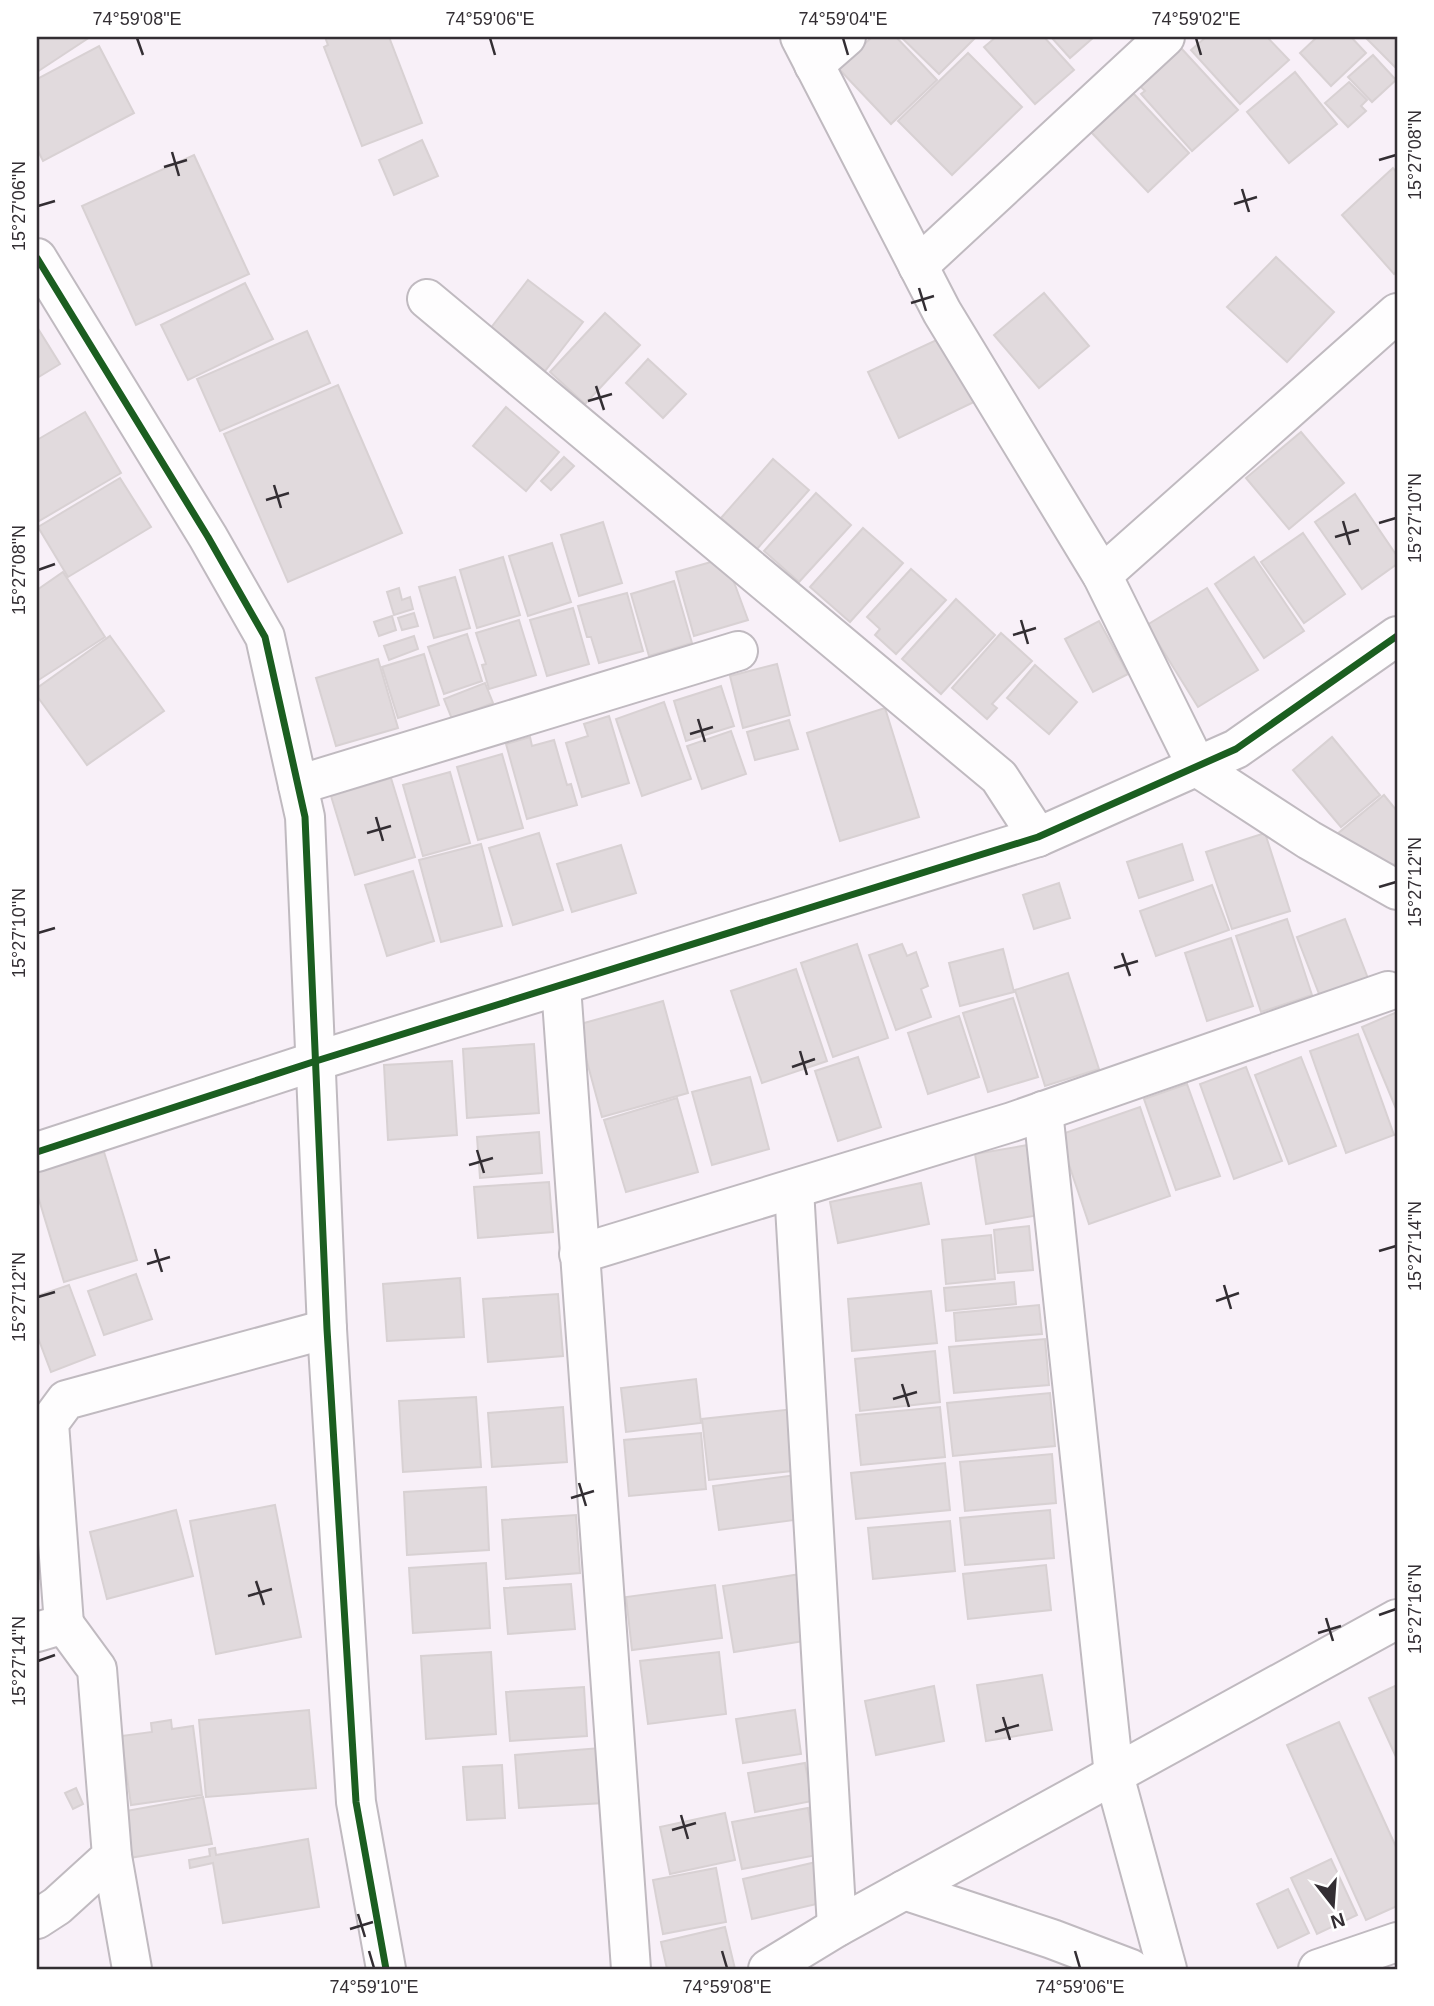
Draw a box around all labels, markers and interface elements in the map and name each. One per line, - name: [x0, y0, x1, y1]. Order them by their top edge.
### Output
- text: 74°59'08"E: [92, 9, 182, 29]
- text: 74°59'06"E: [445, 9, 535, 29]
- text: 74°59'04"E: [798, 9, 888, 29]
- text: 74°59'02"E: [1151, 9, 1241, 29]
- text: 15°27'08"N: [1405, 110, 1425, 200]
- text: 15°27'06"N: [9, 161, 29, 251]
- text: 15°27'10"N: [1405, 473, 1425, 563]
- text: 15°27'08"N: [9, 525, 29, 615]
- text: 15°27'12"N: [1405, 837, 1425, 927]
- text: 15°27'10"N: [9, 888, 29, 978]
- text: 15°27'14"N: [1405, 1201, 1425, 1291]
- text: 15°27'12"N: [9, 1252, 29, 1342]
- text: 15°27'16"N: [1405, 1564, 1425, 1654]
- text: 15°27'14"N: [9, 1616, 29, 1706]
- north arrow: [1298, 1870, 1368, 1940]
- text: N: [1328, 1909, 1347, 1933]
- text: 74°59'10"E: [329, 1977, 419, 1997]
- text: 74°59'08"E: [682, 1977, 772, 1997]
- text: 74°59'06"E: [1035, 1977, 1125, 1997]

